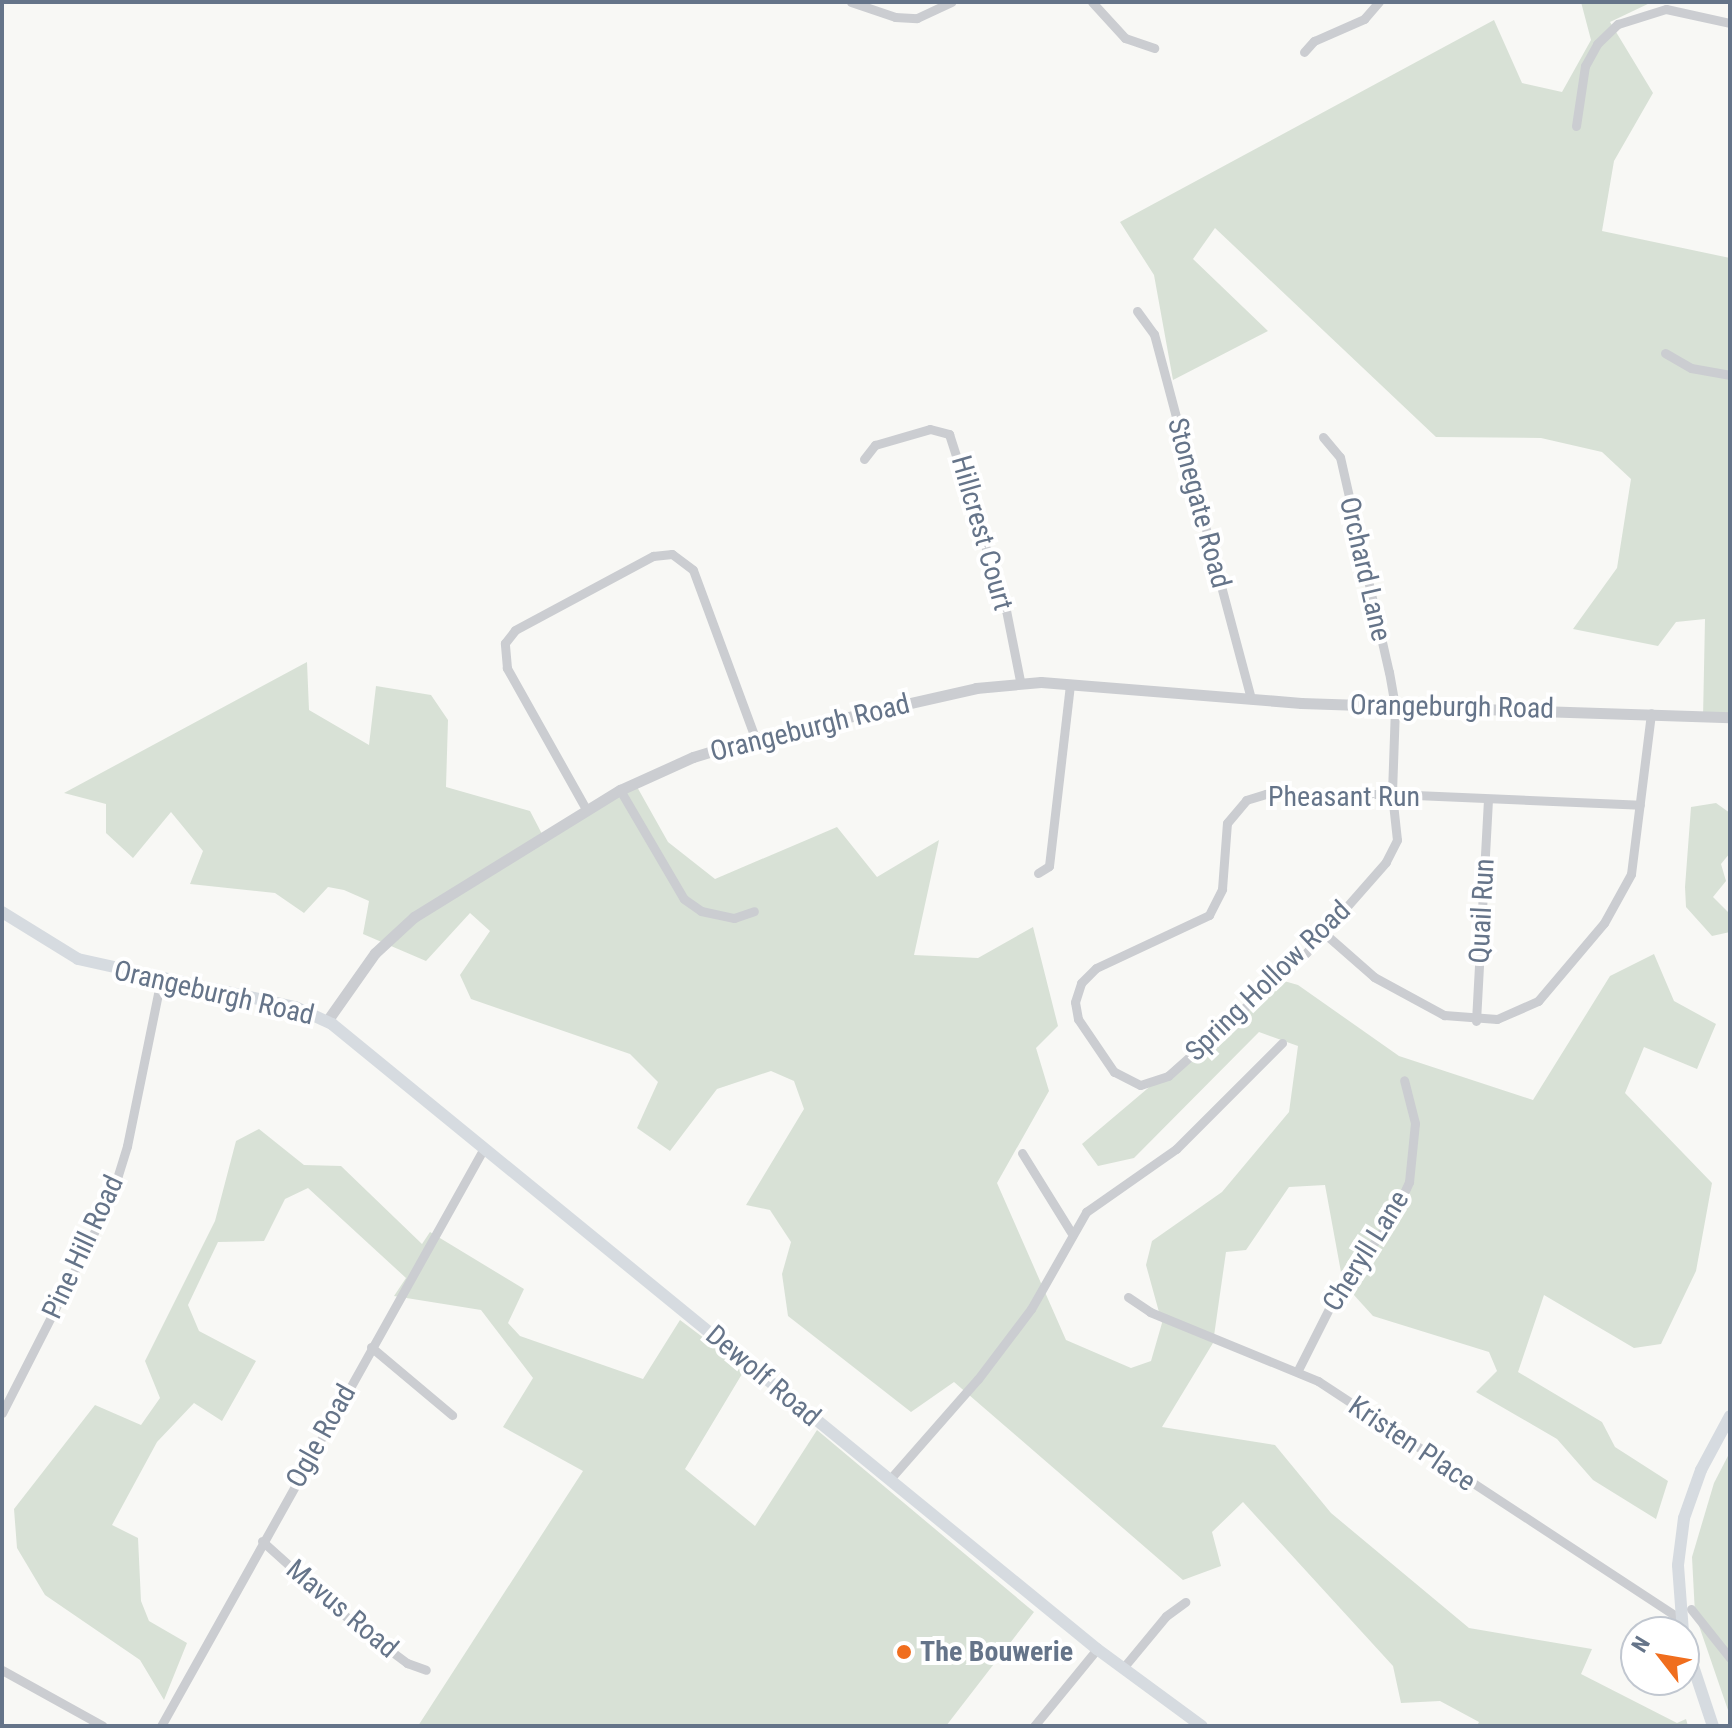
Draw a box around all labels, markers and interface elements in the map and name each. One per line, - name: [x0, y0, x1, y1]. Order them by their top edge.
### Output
- street label: Stonegate Road: [1160, 414, 1238, 592]
- street label: Hillcrest Court: [944, 452, 1020, 614]
- street label: Orchard Lane: [1332, 494, 1398, 644]
- street label: Orangeburgh Road: [707, 687, 913, 769]
- street label: Orangeburgh Road: [1350, 688, 1554, 726]
- street label: Pheasant Run: [1268, 780, 1420, 814]
- street label: Quail Run: [1462, 858, 1502, 964]
- street label: Spring Hollow Road: [1179, 894, 1357, 1068]
- street label: Orangeburgh Road: [111, 954, 317, 1032]
- street label: Pine Hill Road: [35, 1170, 131, 1324]
- street label: Cheryll Lane: [1316, 1185, 1416, 1317]
- street label: Dewolf Road: [699, 1318, 827, 1434]
- street label: Ogle Road: [279, 1379, 363, 1493]
- street label: Kristen Place: [1342, 1389, 1482, 1499]
- street label: Mavus Road: [279, 1553, 405, 1665]
- north arrow: [1620, 1616, 1700, 1696]
- text: N: [1627, 1632, 1655, 1657]
- place label: The Bouwerie: [920, 1635, 1073, 1669]
- marker: The Bouwerie: [895, 1643, 913, 1661]

